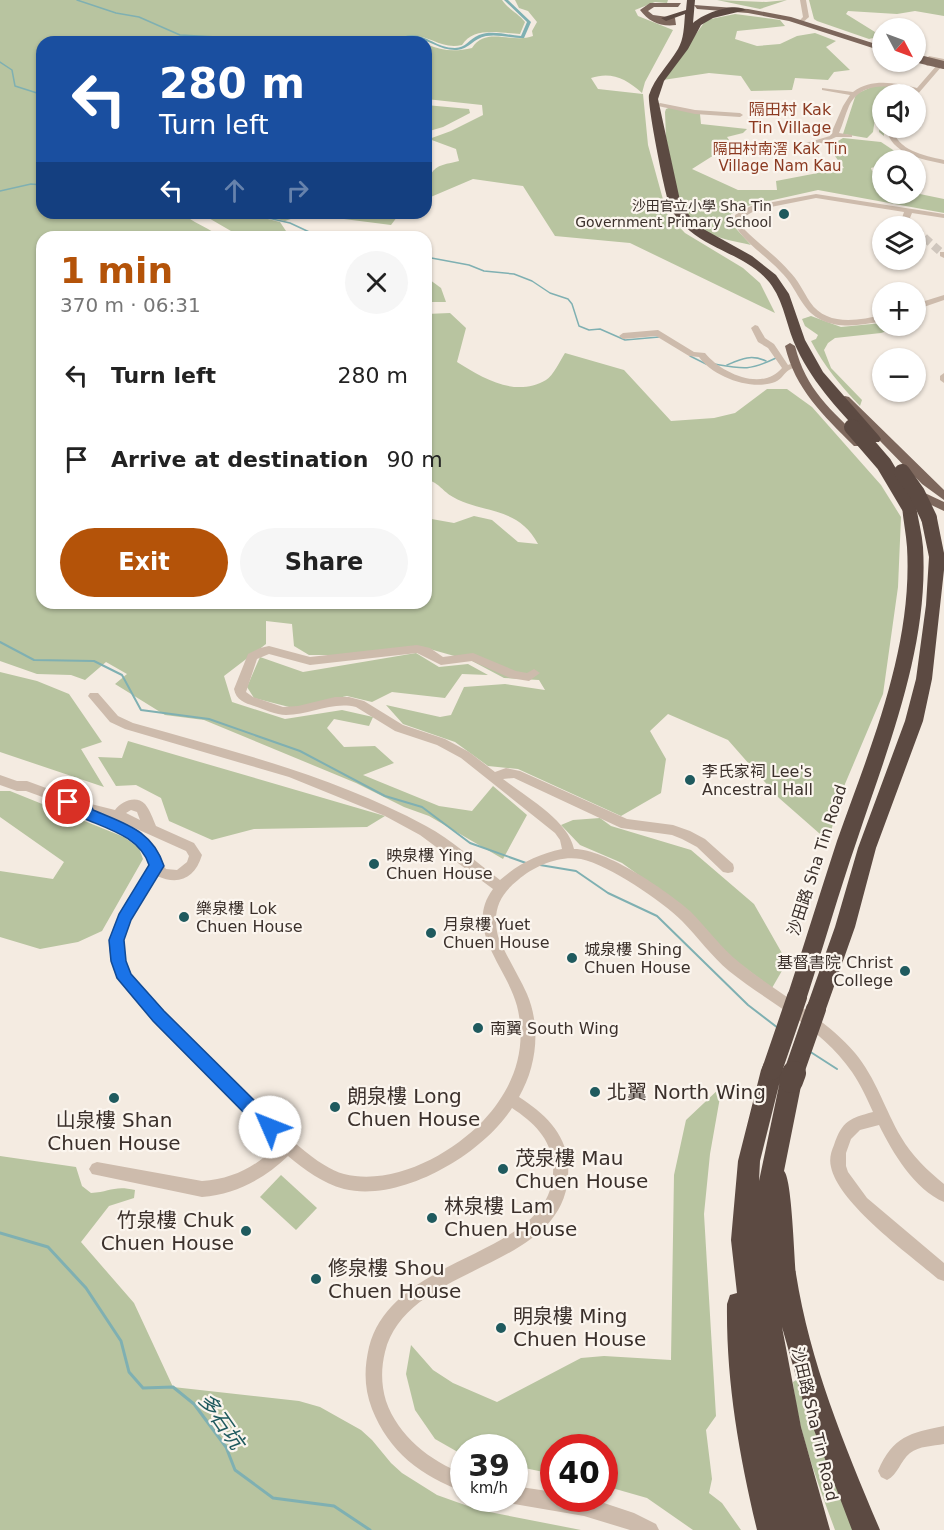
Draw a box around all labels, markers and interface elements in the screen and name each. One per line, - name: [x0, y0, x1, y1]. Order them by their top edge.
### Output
- north arrow: [872, 18, 926, 72]
- map controls: [872, 18, 926, 402]
- text: 280 m: [159, 59, 305, 108]
- icon: left: [60, 60, 138, 138]
- button: sound: [872, 84, 926, 138]
- district label: 隔田村 Kak Tin Village: [748, 100, 832, 137]
- text: Turn left: [159, 109, 269, 140]
- district label: 隔田村南滘 Kak Tin Village Nam Kau: [713, 140, 847, 175]
- button: search: [872, 150, 926, 204]
- icon: left: [155, 174, 188, 207]
- icon: ahead: [218, 174, 251, 207]
- icon: right: [281, 174, 314, 207]
- place label: 沙田官立小學 Sha Tin Government Primary School: [575, 198, 772, 230]
- marker: 沙田官立小學 Sha Tin Government Primary School: [777, 207, 791, 221]
- button: layers: [872, 216, 926, 270]
- text: 1 min: [60, 250, 173, 291]
- button: close: [345, 251, 408, 314]
- button: +: [872, 282, 926, 336]
- text: 370 m · 06:31: [60, 293, 201, 317]
- button: −: [872, 348, 926, 402]
- icon: left: [60, 359, 93, 392]
- text: Turn left: [111, 363, 216, 388]
- text: 280 m: [338, 363, 408, 388]
- icon: arrive: [60, 443, 93, 476]
- text: Arrive at destination: [111, 447, 368, 472]
- text: 90 m: [386, 447, 443, 472]
- button: Exit: [60, 528, 228, 597]
- button: Share: [240, 528, 408, 597]
- place label: 李氏家祠 Lee's Ancestral Hall: [702, 762, 813, 799]
- marker: 李氏家祠 Lee's Ancestral Hall: [683, 773, 697, 787]
- pin: [42, 776, 93, 827]
- street label: 沙田路 Sha Tin Road: [784, 782, 850, 938]
- icon: arrive: [51, 785, 84, 818]
- place label: 映泉樓 Ying Chuen House: [386, 846, 493, 883]
- marker: 映泉樓 Ying Chuen House: [367, 857, 381, 871]
- place label: 樂泉樓 Lok Chuen House: [196, 899, 303, 936]
- marker: 樂泉樓 Lok Chuen House: [177, 910, 191, 924]
- place label: 月泉樓 Yuet Chuen House: [443, 915, 550, 952]
- marker: 月泉樓 Yuet Chuen House: [424, 926, 438, 940]
- place label: 城泉樓 Shing Chuen House: [584, 940, 691, 977]
- marker: 城泉樓 Shing Chuen House: [565, 951, 579, 965]
- place label: 基督書院 Christ College: [777, 953, 893, 990]
- marker: 基督書院 Christ College: [898, 964, 912, 978]
- place label: 南翼 South Wing: [490, 1019, 619, 1038]
- marker: 南翼 South Wing: [471, 1021, 485, 1035]
- place label: 北翼 North Wing: [607, 1080, 766, 1104]
- place label: 朗泉樓 Long Chuen House: [347, 1084, 480, 1131]
- marker: 北翼 North Wing: [588, 1085, 602, 1099]
- marker: 山泉樓 Shan Chuen House: [107, 1091, 121, 1105]
- position arrow: [238, 1095, 302, 1159]
- marker: 朗泉樓 Long Chuen House: [328, 1100, 342, 1114]
- place label: 山泉樓 Shan Chuen House: [47, 1108, 181, 1155]
- place label: 茂泉樓 Mau Chuen House: [515, 1146, 648, 1193]
- marker: 茂泉樓 Mau Chuen House: [496, 1162, 510, 1176]
- place label: 林泉樓 Lam Chuen House: [444, 1194, 577, 1241]
- place label: 竹泉樓 Chuk Chuen House: [101, 1208, 234, 1255]
- marker: 林泉樓 Lam Chuen House: [425, 1211, 439, 1225]
- marker: 竹泉樓 Chuk Chuen House: [239, 1224, 253, 1238]
- place label: 修泉樓 Shou Chuen House: [328, 1256, 461, 1303]
- marker: 修泉樓 Shou Chuen House: [309, 1272, 323, 1286]
- place label: 明泉樓 Ming Chuen House: [513, 1304, 646, 1351]
- marker: 明泉樓 Ming Chuen House: [494, 1321, 508, 1335]
- street label: 沙田路 Sha Tin Road: [788, 1345, 842, 1503]
- water label: 多石坑: [193, 1388, 251, 1456]
- speed limit sign: 40: [540, 1434, 618, 1512]
- text: 39: [468, 1448, 510, 1483]
- text: km/h: [470, 1479, 508, 1497]

